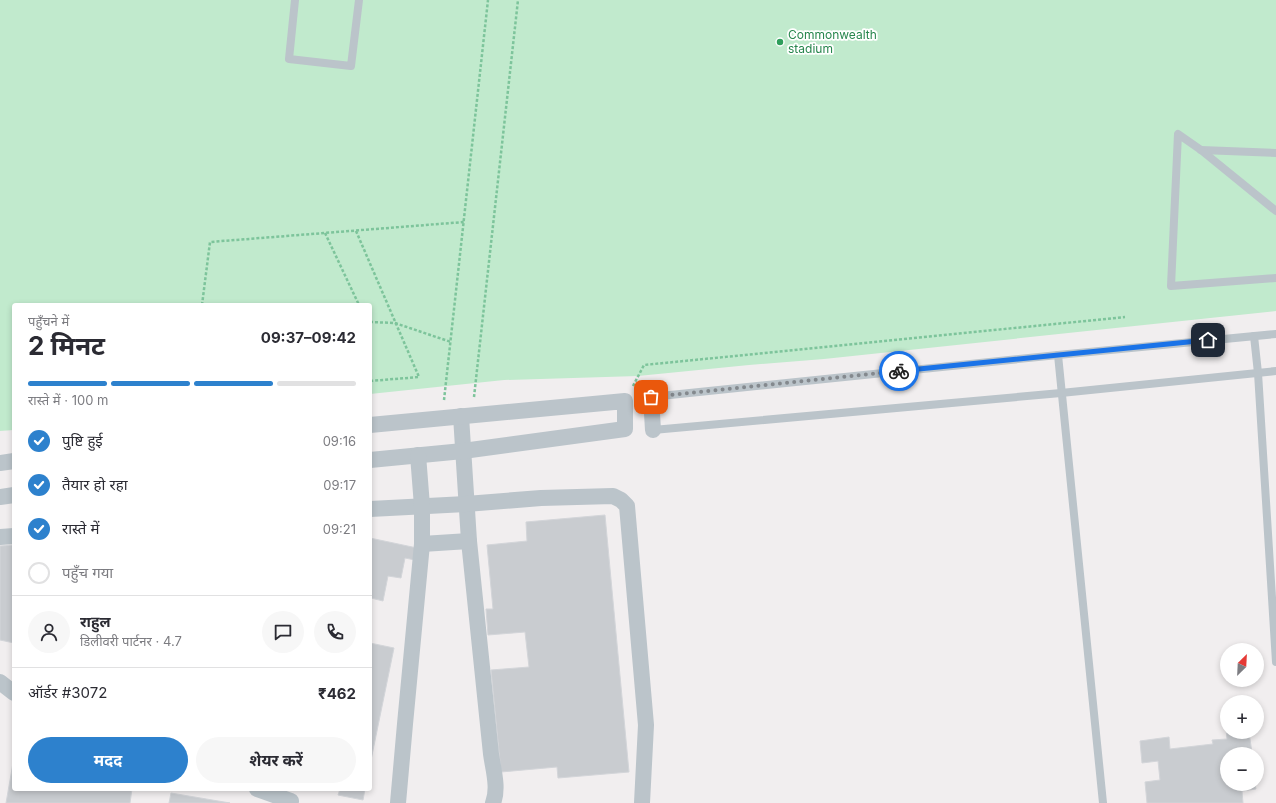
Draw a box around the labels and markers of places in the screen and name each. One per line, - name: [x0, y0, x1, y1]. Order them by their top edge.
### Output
- place label: Commonwealth stadium: [788, 27, 877, 56]
- marker: Commonwealth stadium: [775, 37, 785, 47]
- pin: [1191, 323, 1225, 357]
- pin: [634, 380, 668, 414]

